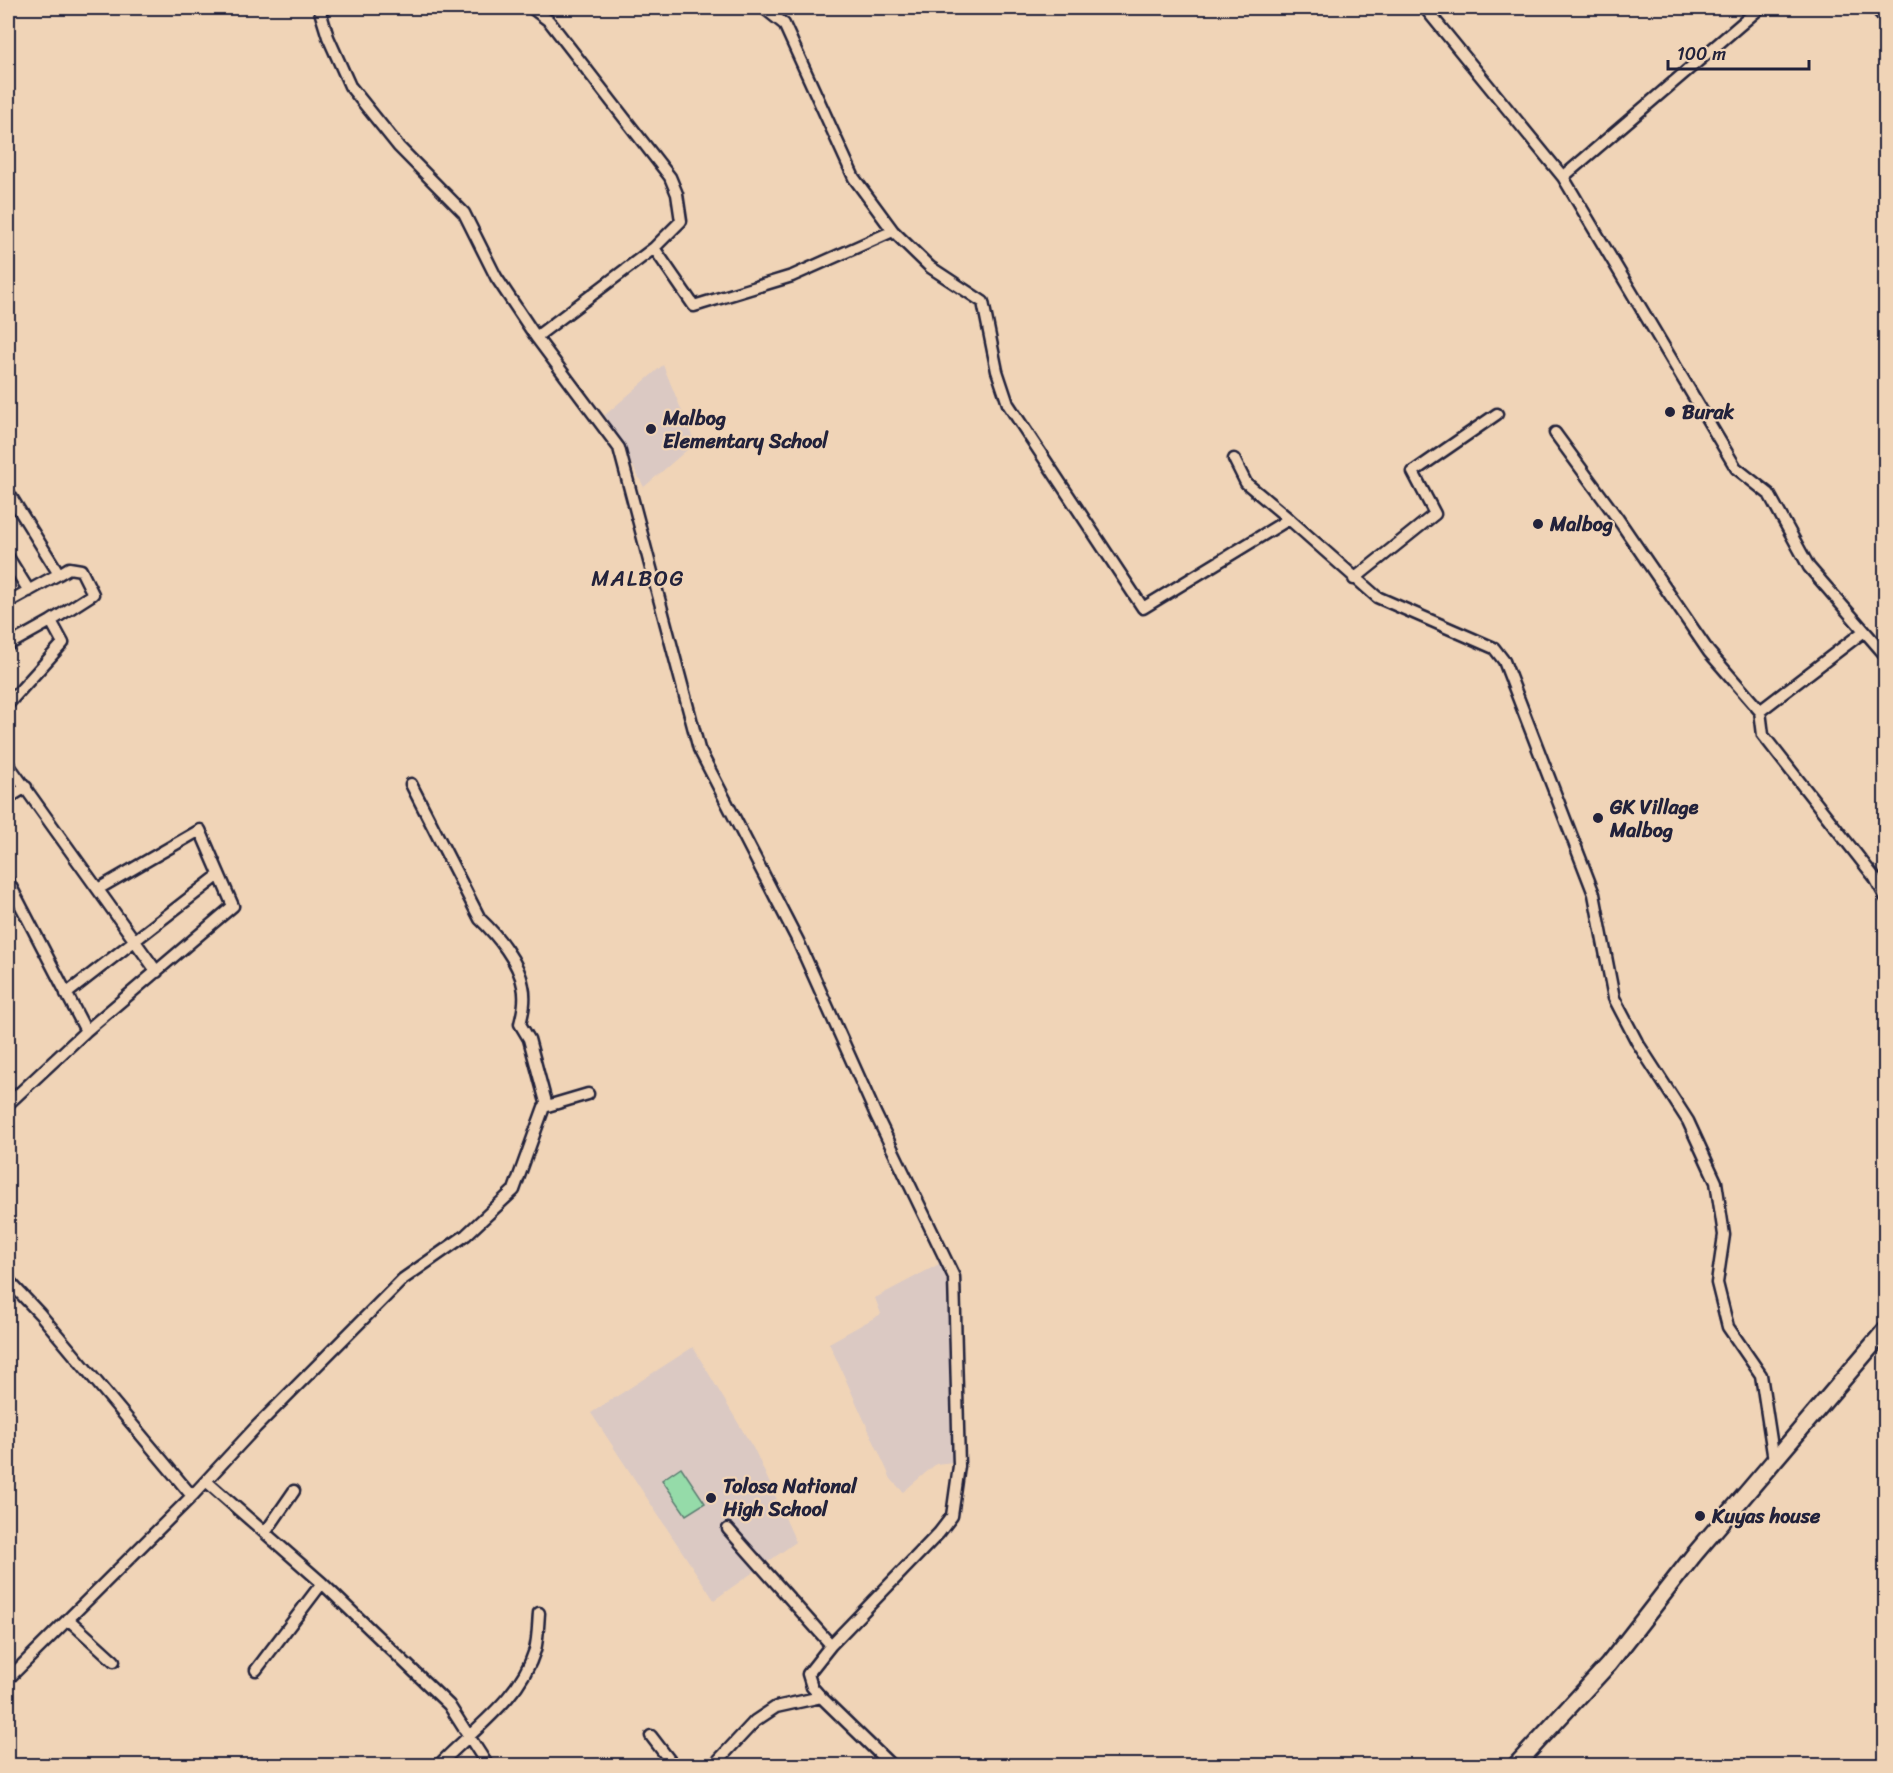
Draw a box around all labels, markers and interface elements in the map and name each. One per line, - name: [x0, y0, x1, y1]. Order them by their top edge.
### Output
- scale bar: [1668, 33, 1809, 71]
- text: 100 m: [1677, 38, 1726, 70]
- place label: Burak: [1682, 395, 1735, 430]
- place label: Malbog Elementary School: [662, 401, 829, 459]
- marker: Burak: [1663, 405, 1677, 419]
- marker: Malbog Elementary School: [644, 422, 658, 436]
- place label: Malbog: [1549, 507, 1613, 542]
- marker: Malbog: [1531, 517, 1545, 531]
- district label: MALBOG: [591, 559, 685, 598]
- place label: GK Village Malbog: [1609, 790, 1699, 848]
- marker: GK Village Malbog: [1591, 811, 1605, 825]
- place label: Tolosa National High School: [722, 1469, 858, 1527]
- marker: Tolosa National High School: [704, 1491, 718, 1505]
- place label: Kuyas house: [1711, 1499, 1821, 1534]
- marker: Kuyas house: [1693, 1509, 1707, 1523]

